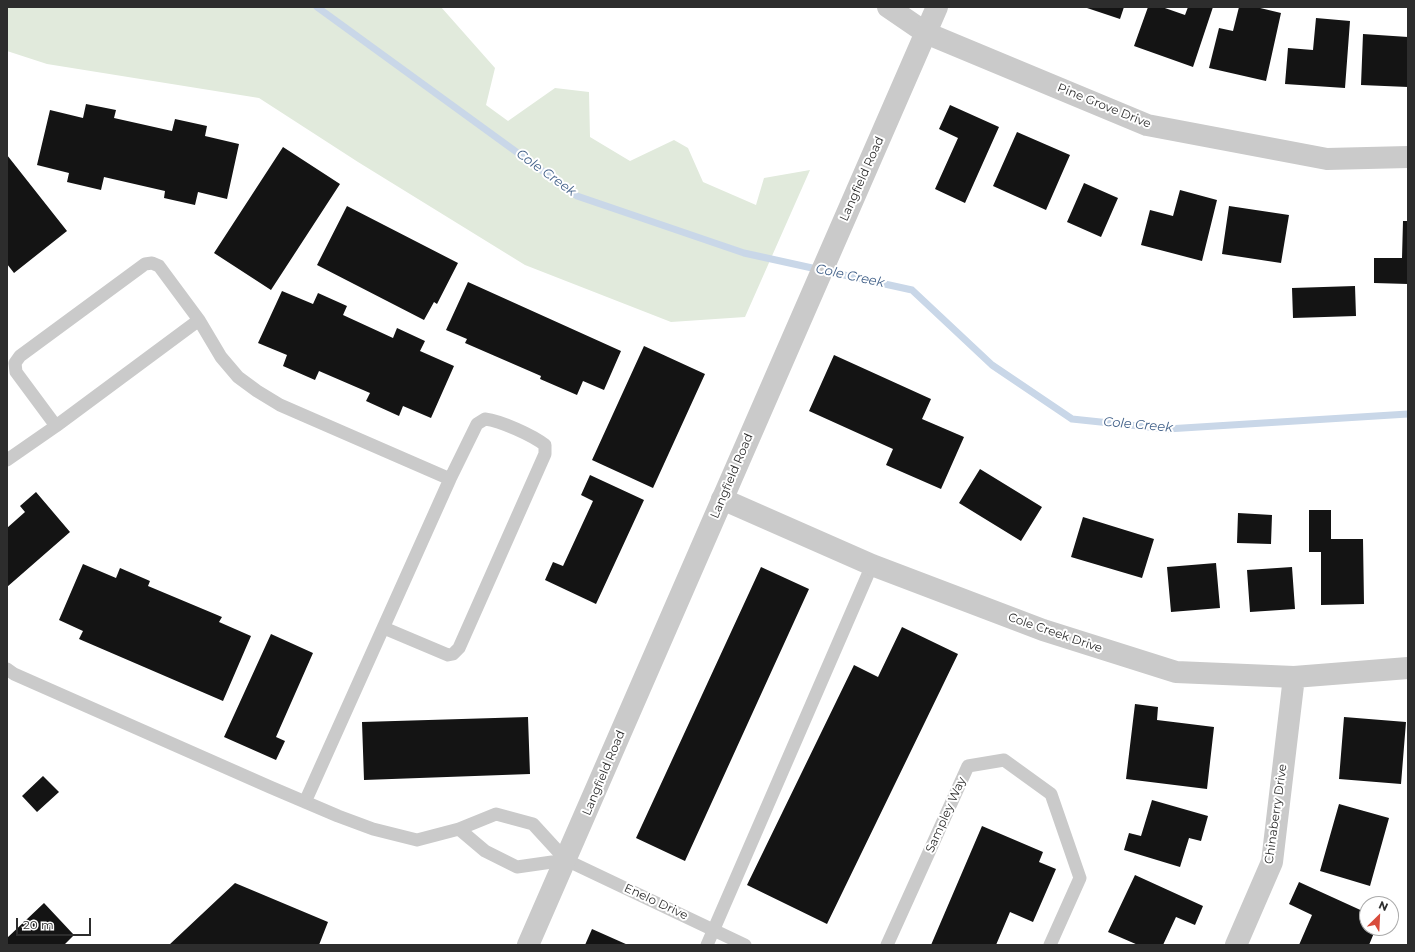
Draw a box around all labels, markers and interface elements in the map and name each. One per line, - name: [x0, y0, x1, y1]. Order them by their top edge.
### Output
- street label: Pine Grove Drive: [1055, 81, 1153, 131]
- street label: Langfield Road: [837, 135, 887, 223]
- water label: Cole Creek: [513, 146, 579, 200]
- water label: Cole Creek: [814, 261, 886, 291]
- water label: Cole Creek: [1103, 414, 1173, 436]
- street label: Langfield Road: [708, 431, 756, 521]
- street label: Cole Creek Drive: [1006, 610, 1104, 656]
- street label: Langfield Road: [580, 728, 628, 818]
- street label: Chinaberry Drive: [1262, 763, 1290, 865]
- street label: Sampley Way: [923, 775, 969, 855]
- street label: Enelo Drive: [622, 881, 690, 923]
- north arrow: [1359, 896, 1399, 936]
- text: N: [1377, 898, 1390, 914]
- scale bar: [18, 910, 93, 936]
- text: 20 m: [23, 917, 54, 932]

